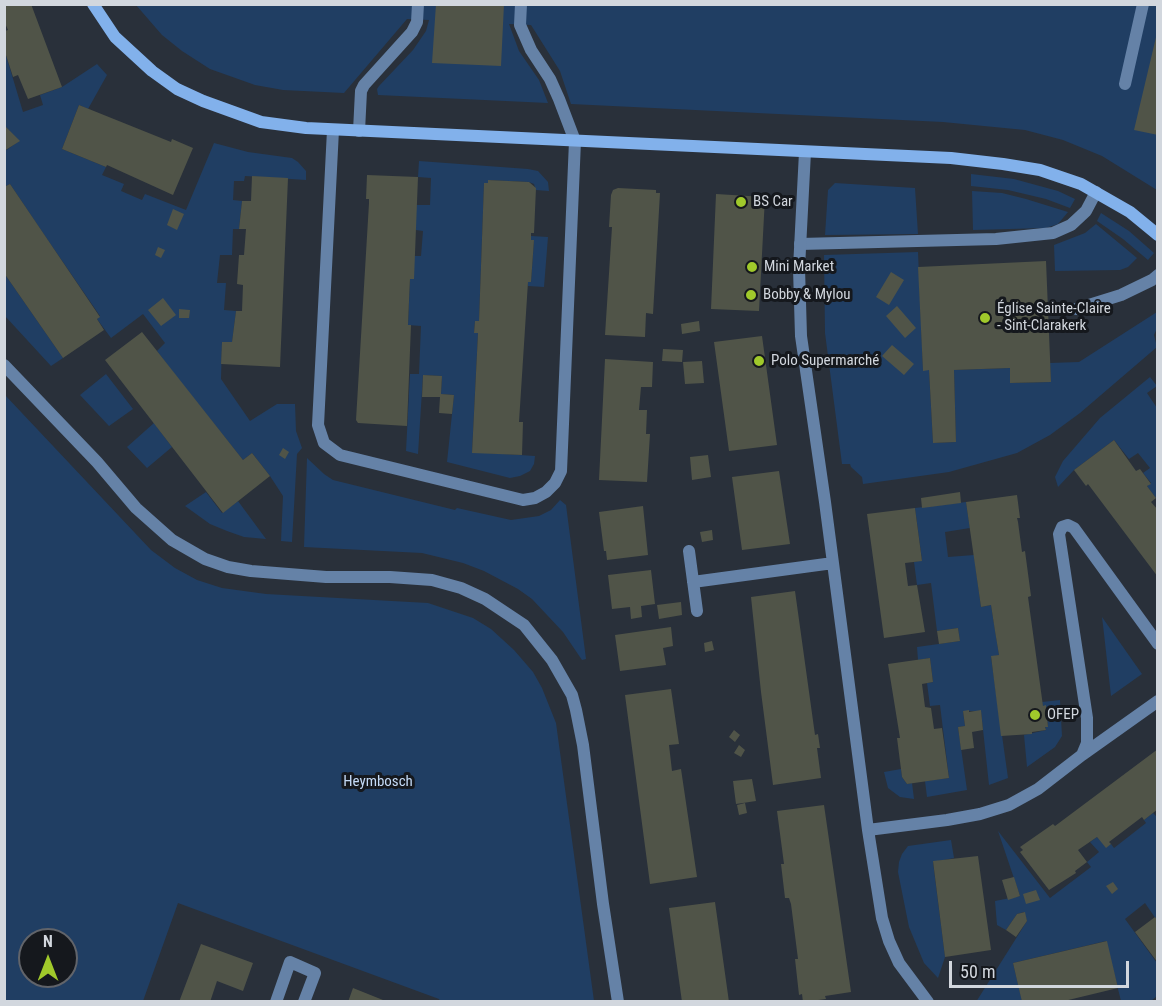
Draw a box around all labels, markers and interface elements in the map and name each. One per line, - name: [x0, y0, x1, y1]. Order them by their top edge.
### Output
- place label: BS Car: [753, 193, 793, 211]
- marker: BS Car: [734, 195, 748, 209]
- place label: Mini Market: [764, 258, 834, 276]
- marker: Mini Market: [745, 260, 759, 274]
- place label: Bobby & Mylou: [763, 286, 851, 304]
- marker: Bobby & Mylou: [744, 288, 758, 302]
- place label: Église Sainte-Claire - Sint-Clarakerk: [997, 300, 1111, 335]
- marker: Église Sainte-Claire - Sint-Clarakerk: [978, 311, 992, 325]
- place label: Polo Supermarché: [771, 352, 879, 370]
- marker: Polo Supermarché: [752, 354, 766, 368]
- place label: OFEP: [1047, 706, 1079, 724]
- marker: OFEP: [1028, 708, 1042, 722]
- park label: Heymbosch: [343, 773, 413, 791]
- north arrow: [18, 928, 78, 988]
- text: N: [43, 932, 53, 951]
- scale bar: [952, 949, 1132, 987]
- text: 50 m: [960, 961, 995, 982]

